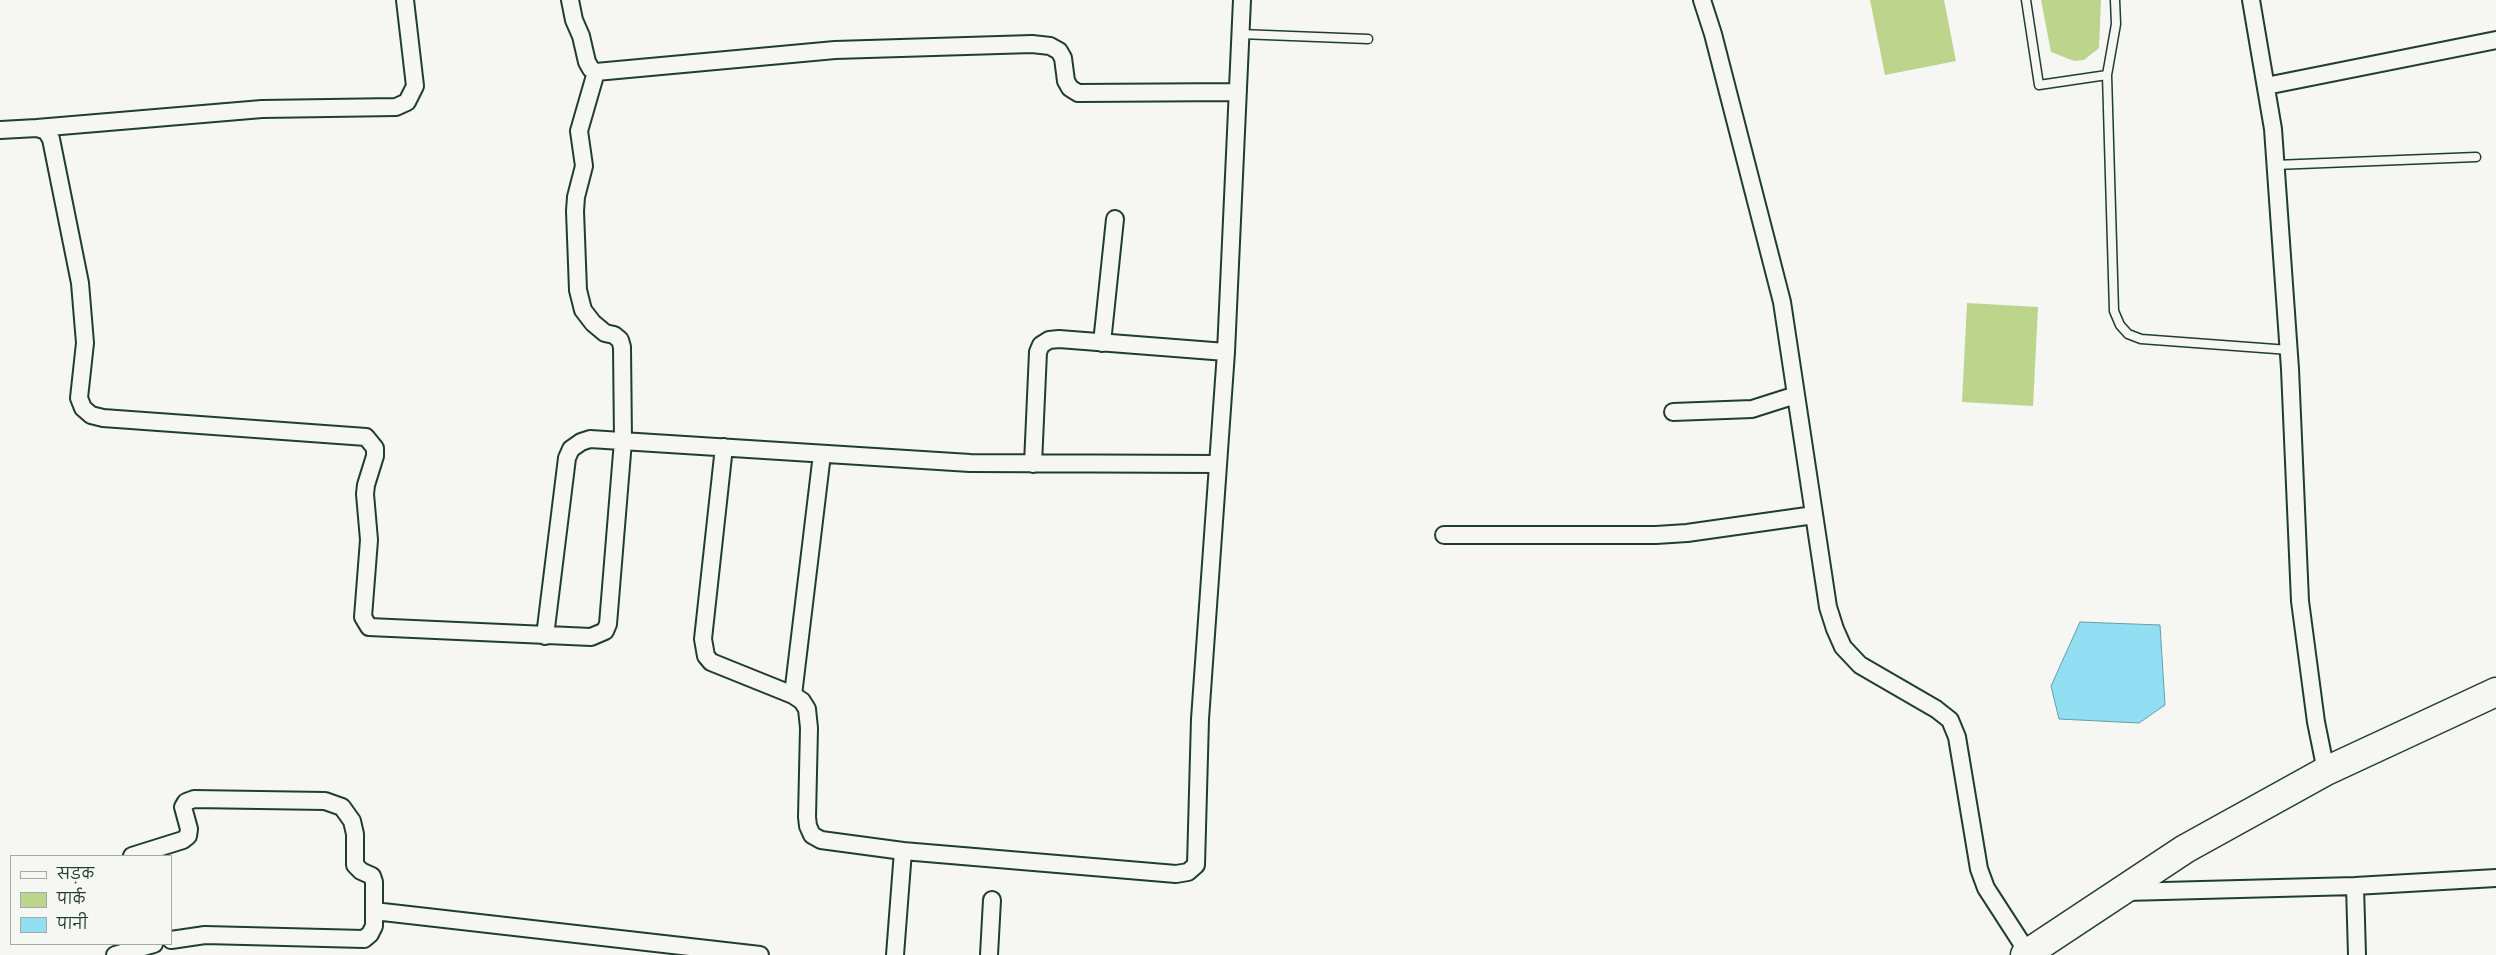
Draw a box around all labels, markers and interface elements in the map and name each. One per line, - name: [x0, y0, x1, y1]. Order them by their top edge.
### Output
- legend: [10, 855, 172, 945]
- text: सड़क: [57, 864, 94, 885]
- text: पार्क: [57, 889, 85, 910]
- text: पानी: [57, 914, 88, 935]

